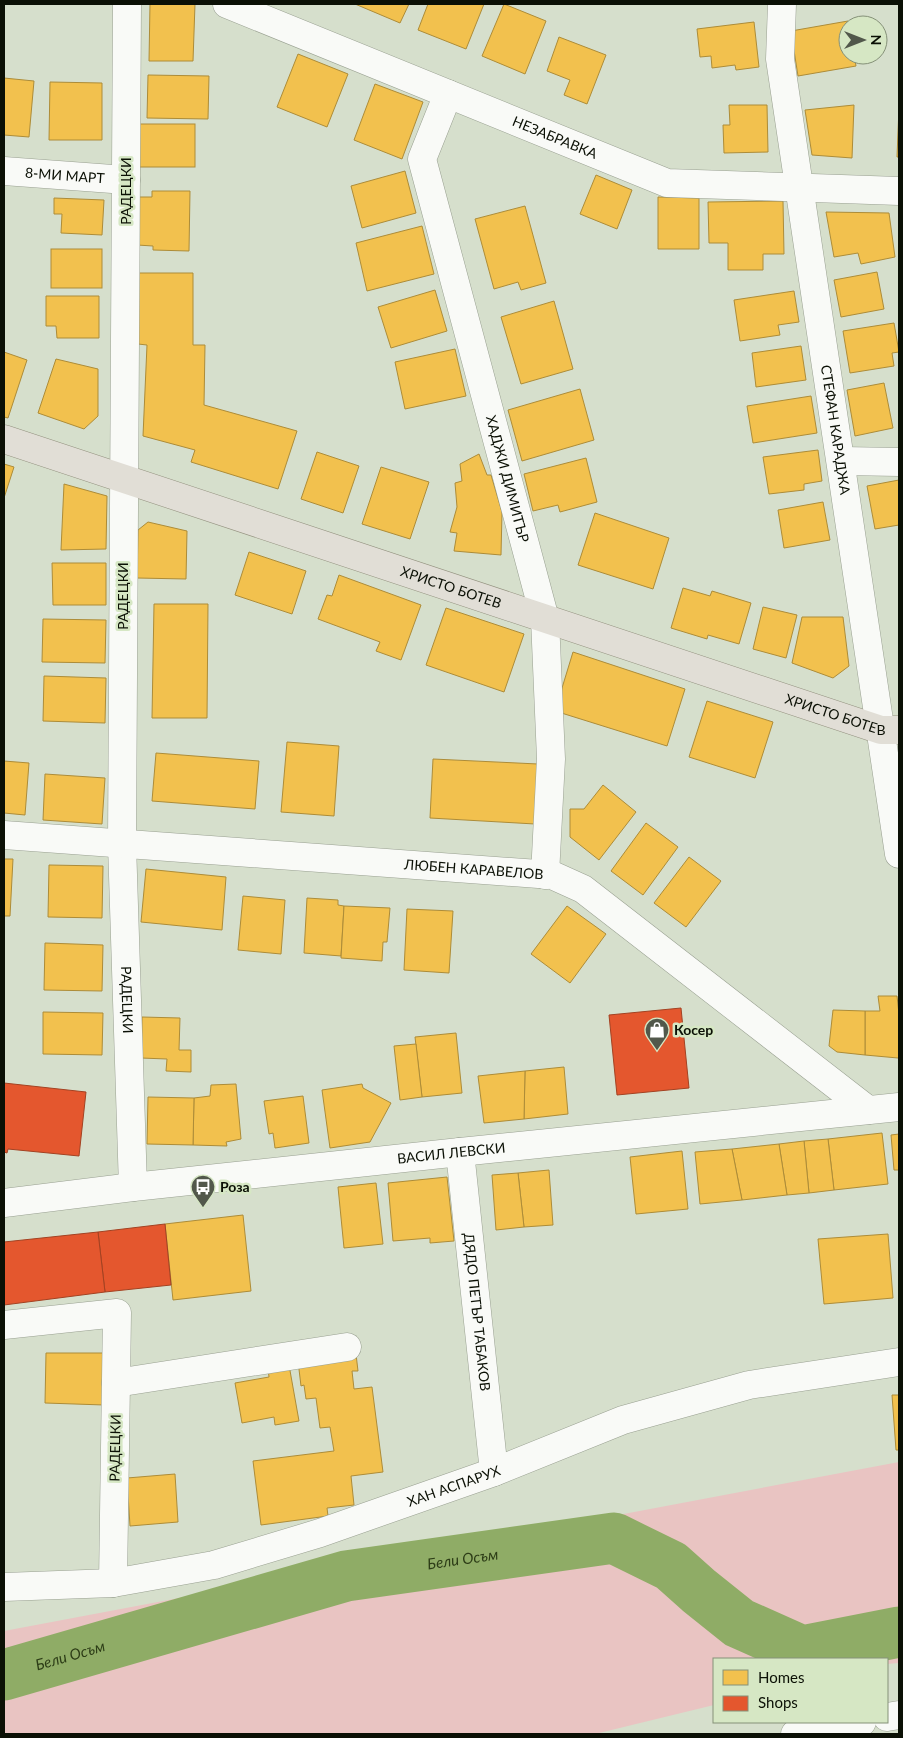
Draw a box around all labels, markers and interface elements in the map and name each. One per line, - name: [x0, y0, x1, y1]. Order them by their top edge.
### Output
- north arrow: [838, 15, 888, 65]
- text: N: [868, 35, 885, 45]
- street label: НЕЗАБРАВКА: [510, 112, 601, 162]
- street label: РАДЕЦКИ: [117, 157, 134, 225]
- street label: 8-МИ МАРТ: [24, 164, 106, 186]
- street label: СТЕФАН КАРАДЖА: [818, 364, 854, 496]
- street label: ХАДЖИ ДИМИТЪР: [483, 413, 533, 544]
- street label: РАДЕЦКИ: [114, 562, 131, 630]
- street label: ХРИСТО БОТЕВ: [399, 562, 504, 611]
- street label: ХРИСТО БОТЕВ: [783, 690, 886, 738]
- street label: ЛЮБЕН КАРАВЕЛОВ: [403, 855, 544, 882]
- street label: РАДЕЦКИ: [118, 966, 137, 1034]
- shop icon: Косер: [644, 1017, 670, 1051]
- place label: Косер: [674, 1021, 713, 1038]
- street label: ВАСИЛ ЛЕВСКИ: [396, 1138, 506, 1167]
- bus stop icon: Роза: [190, 1174, 216, 1208]
- place label: Роза: [220, 1178, 250, 1195]
- street label: ДЯДО ПЕТЪР ТАБАКОВ: [461, 1232, 494, 1392]
- street label: РАДЕЦКИ: [105, 1414, 124, 1482]
- street label: ХАН АСПАРУХ: [405, 1461, 503, 1510]
- water label: Бели Осъм: [426, 1545, 499, 1572]
- water label: Бели Осъм: [33, 1636, 107, 1673]
- legend: [713, 1658, 888, 1723]
- text: Homes: [758, 1668, 804, 1686]
- text: Shops: [758, 1693, 798, 1711]

